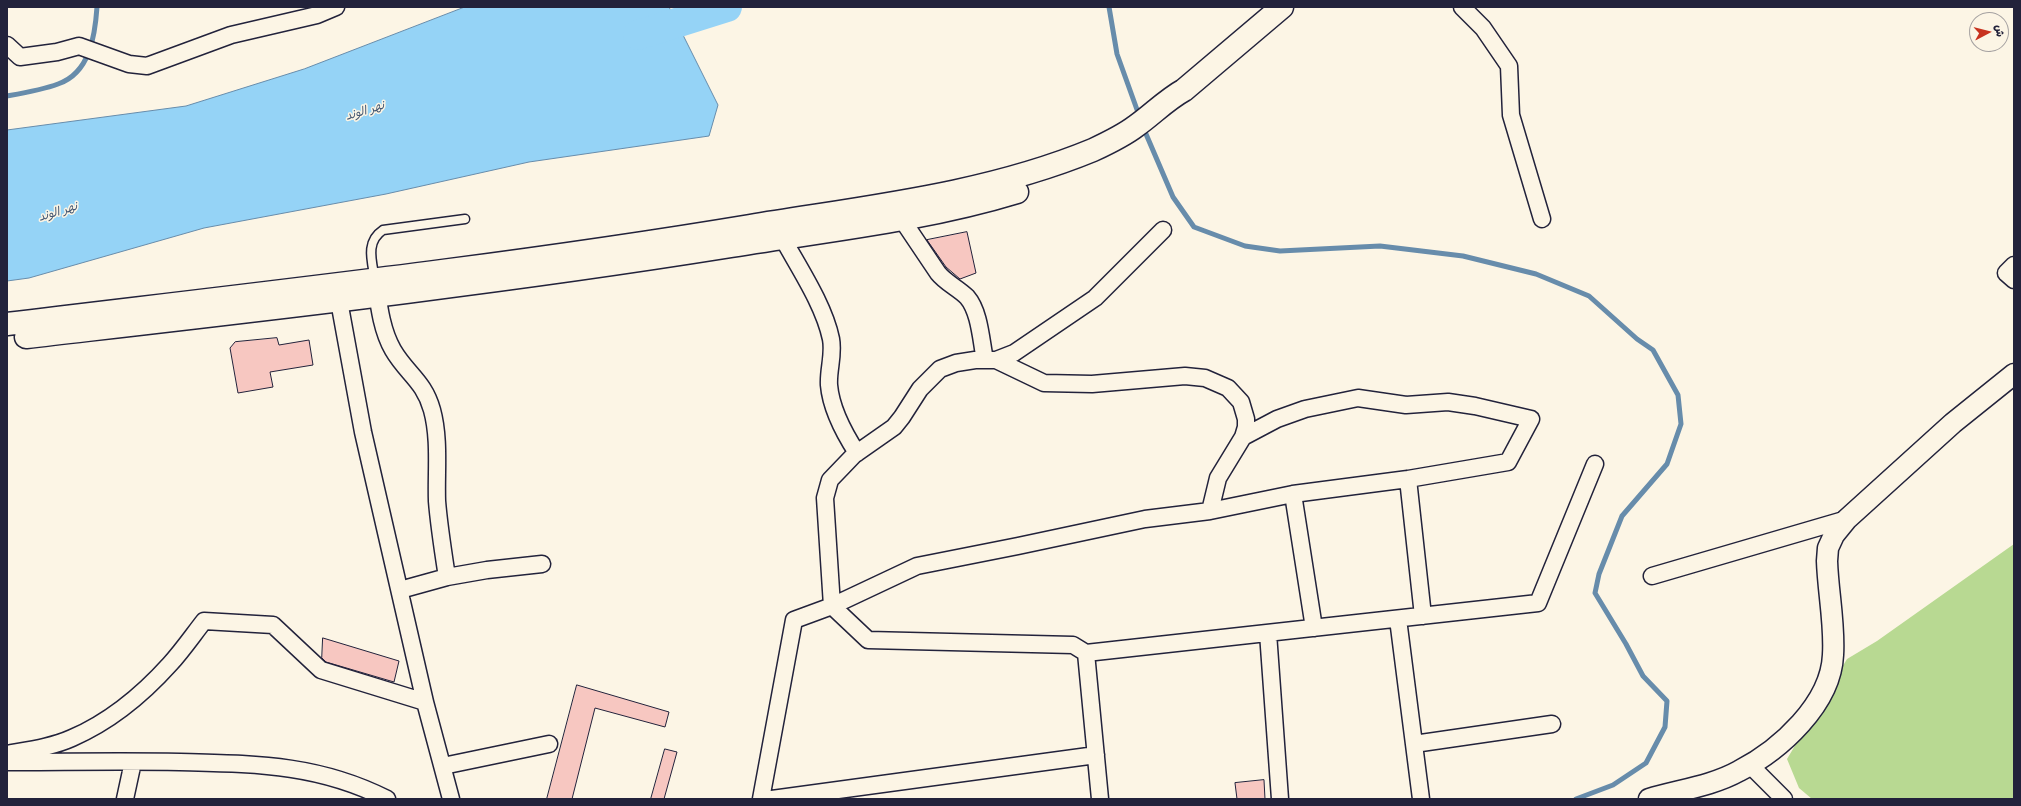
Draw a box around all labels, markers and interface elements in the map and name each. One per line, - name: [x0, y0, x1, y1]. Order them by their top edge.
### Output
- north arrow: [1969, 12, 2009, 52]
- text: ش: [1991, 24, 2010, 38]
- water label: نهر الوند: [344, 98, 386, 124]
- water label: نهر الوند: [37, 199, 79, 225]

